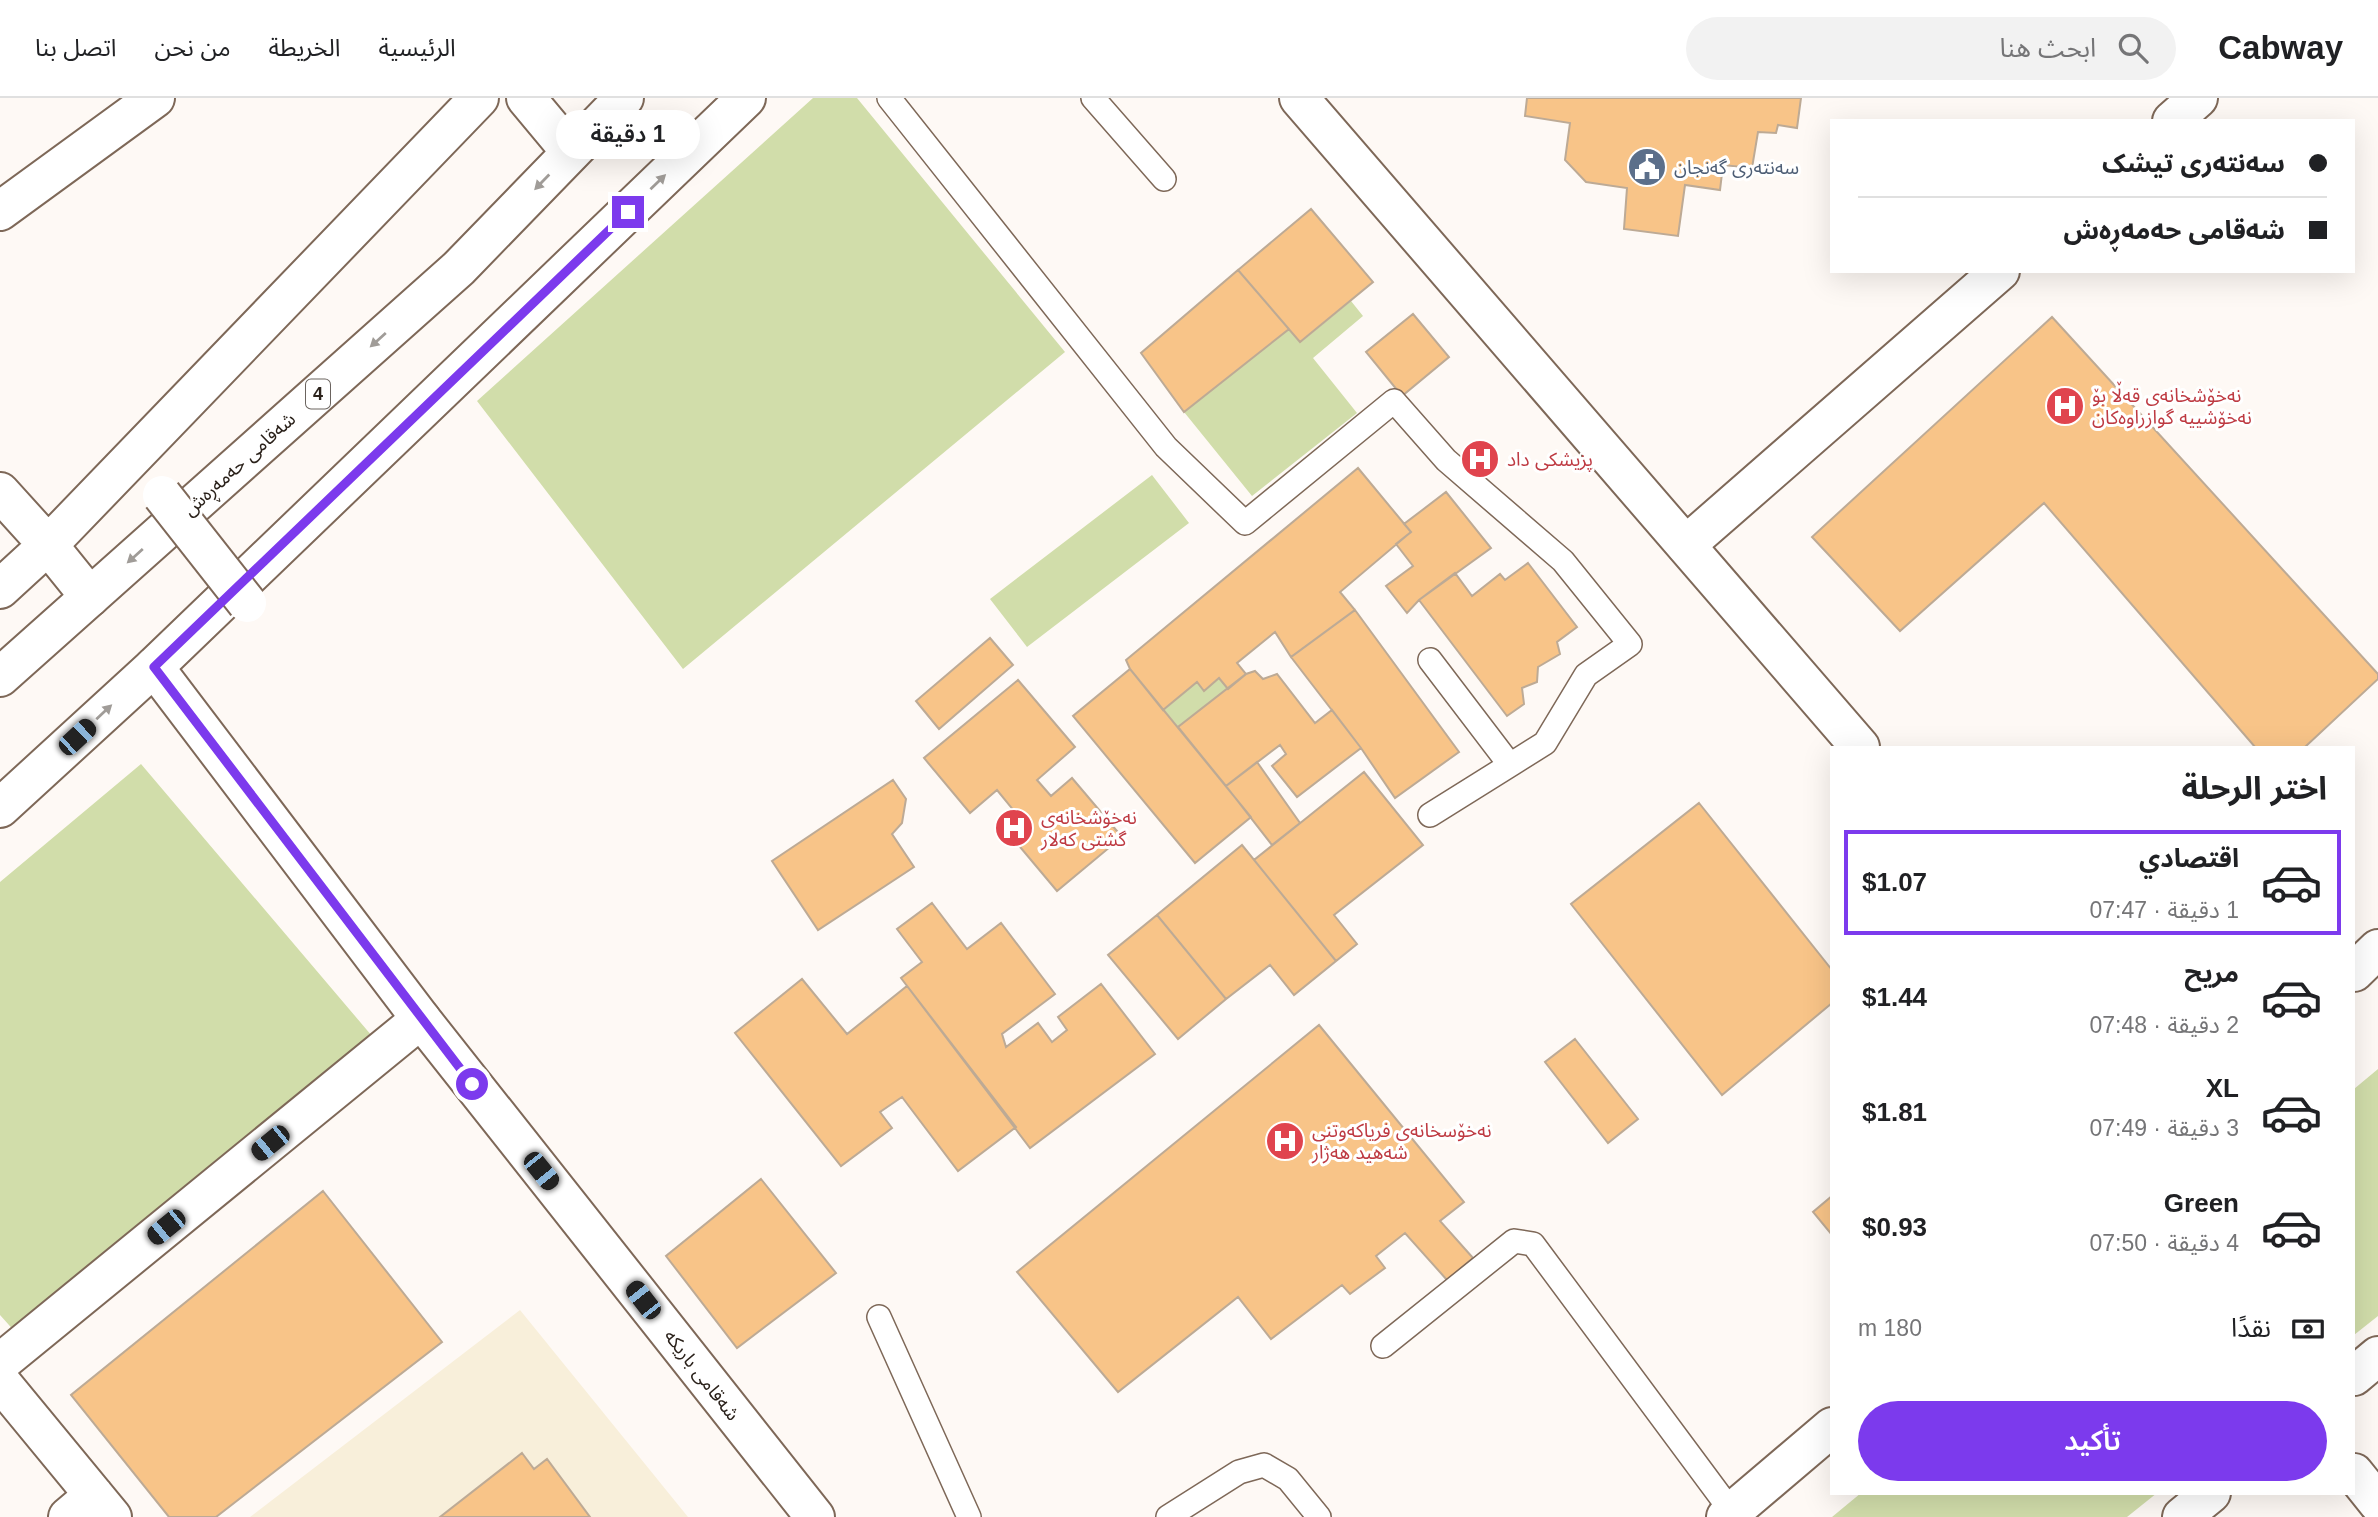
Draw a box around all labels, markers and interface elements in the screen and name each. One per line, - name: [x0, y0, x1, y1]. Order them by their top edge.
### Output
- search box: [1686, 17, 2176, 80]
- icon: search: [2114, 29, 2152, 67]
- text: Cabway: [2218, 29, 2343, 66]
- text: ابحث هنا: [1999, 33, 2096, 63]
- text: اتصل بنا: [35, 34, 117, 61]
- text: من نحن: [155, 34, 231, 61]
- text: الخريطة: [269, 34, 341, 61]
- text: الرئيسية: [379, 34, 456, 61]
- callout: 1 دقيقة: [556, 110, 700, 159]
- text: 1 دقيقة: [591, 121, 666, 147]
- public building icon: سەنتەری گەنجان: [1626, 146, 1668, 188]
- text: سەنتەری تیشک: [2102, 148, 2285, 178]
- place label: سەنتەری گەنجان: [1674, 157, 1799, 179]
- one-way arrow: [534, 174, 551, 191]
- one-way arrow: [649, 175, 666, 191]
- route end: [612, 196, 644, 228]
- text: شەقامی حەمەڕەش: [2063, 215, 2285, 245]
- one-way arrow: [369, 332, 387, 348]
- road number: 4: [306, 380, 330, 408]
- place label: نەخۆشخانەی قەڵا بۆ نەخۆشییە گوازراوەکان: [2092, 381, 2252, 429]
- hospital icon: نەخۆشخانەی قەڵا بۆ نەخۆشییە گوازراوەکان: [2044, 385, 2086, 427]
- street label: شەقامی حەمەڕەش: [179, 408, 303, 524]
- hospital icon: پزیشکی داد: [1459, 438, 1501, 480]
- place label: پزیشکی داد: [1507, 449, 1593, 472]
- one-way arrow: [127, 548, 144, 564]
- one-way arrow: [95, 705, 112, 721]
- car: [55, 715, 100, 759]
- text: اختر الرحلة: [2181, 770, 2327, 806]
- hospital icon: نەخۆشخانەی گشتی کەلار: [993, 807, 1035, 849]
- place label: نەخۆشخانەی گشتی کەلار: [1040, 807, 1137, 851]
- text: اقتصادي: [2139, 843, 2239, 873]
- icon: car: [2260, 851, 2323, 914]
- text: $1.07: [1862, 867, 1927, 897]
- text: 1 دقيقة · 07:47: [2089, 897, 2239, 923]
- text: مريح: [2184, 958, 2239, 988]
- icon: car: [2260, 966, 2323, 1029]
- text: $1.44: [1862, 982, 1927, 1012]
- text: 2 دقيقة · 07:48: [2089, 1012, 2239, 1038]
- route start: [456, 1068, 488, 1100]
- text: XL: [2206, 1073, 2239, 1103]
- icon: car: [2260, 1081, 2323, 1144]
- text: $1.81: [1862, 1097, 1927, 1127]
- text: 3 دقيقة · 07:49: [2089, 1115, 2239, 1141]
- hospital icon: نەخۆسخانەی فریاکەوتنی شەهید هەژار: [1264, 1120, 1306, 1162]
- place label: نەخۆسخانەی فریاکەوتنی شەهید هەژار: [1311, 1120, 1492, 1164]
- car: [248, 1122, 293, 1164]
- car: [520, 1148, 563, 1194]
- text: Green: [2164, 1188, 2239, 1218]
- icon: car: [2260, 1196, 2323, 1259]
- car: [144, 1206, 189, 1248]
- text: $0.93: [1862, 1212, 1927, 1242]
- text: 4 دقيقة · 07:50: [2089, 1230, 2239, 1256]
- car: [622, 1277, 665, 1323]
- icon: cash: [2289, 1310, 2327, 1348]
- text: نقدًا: [2231, 1313, 2271, 1343]
- text: 180 m: [1858, 1315, 1922, 1341]
- street label: شەقامی باریکە: [659, 1326, 744, 1425]
- button: تأكيد: [1858, 1401, 2327, 1481]

